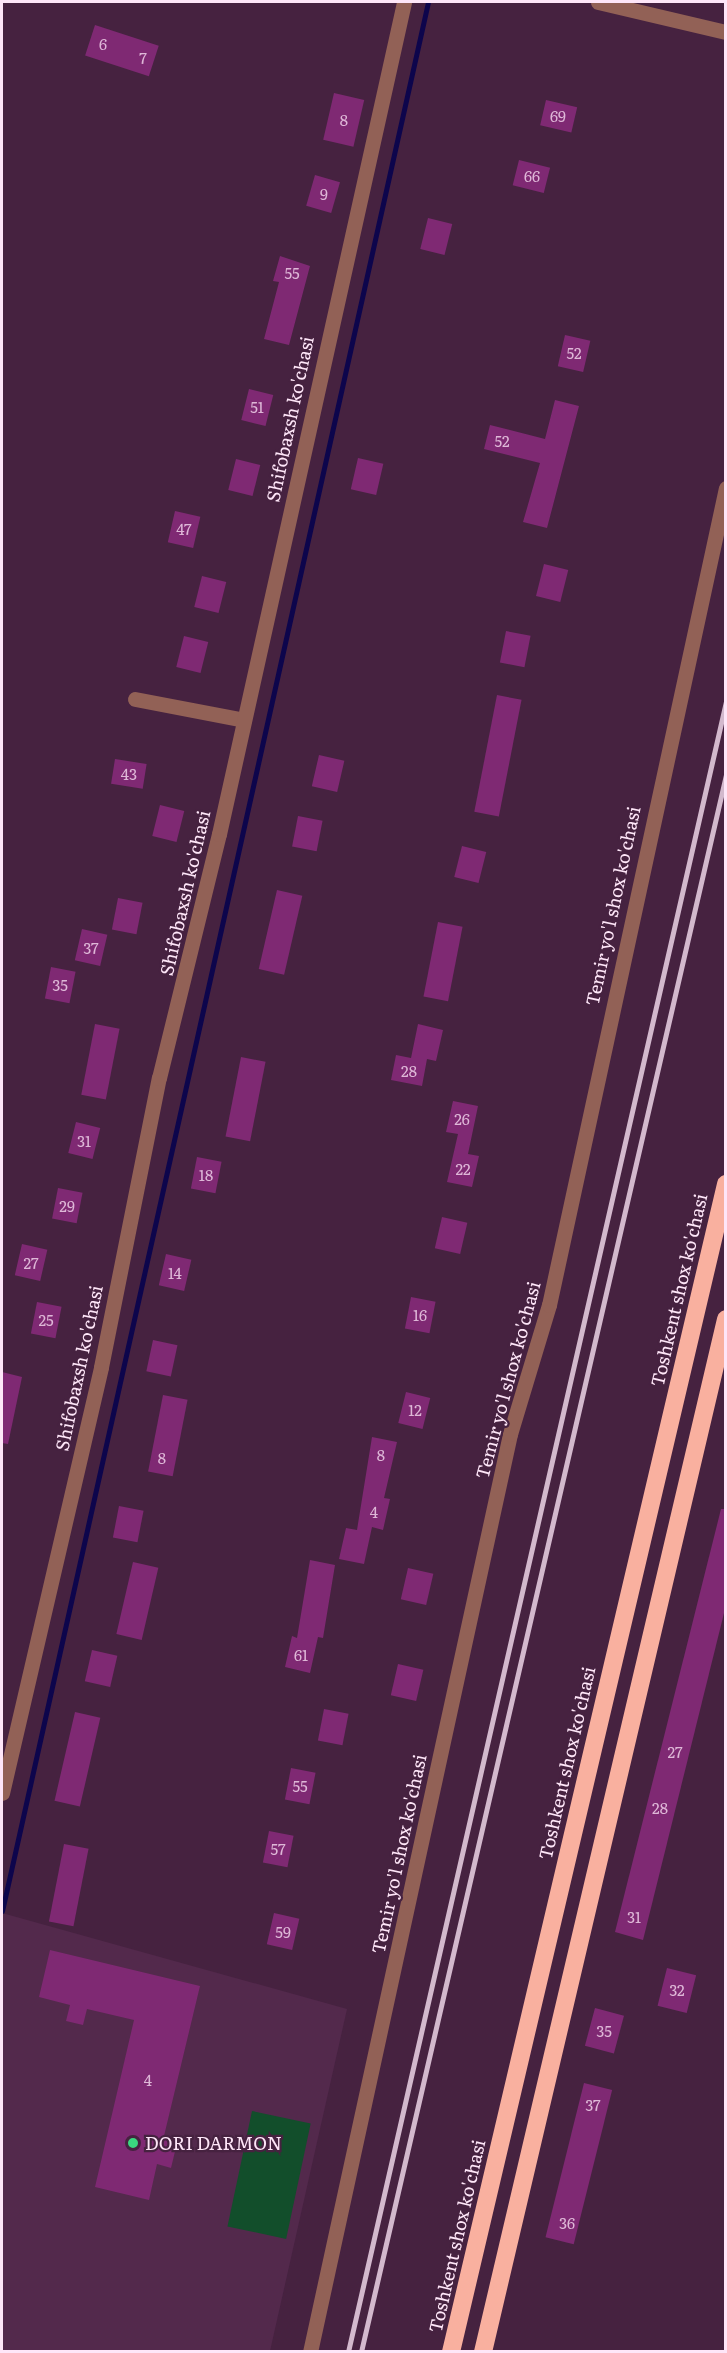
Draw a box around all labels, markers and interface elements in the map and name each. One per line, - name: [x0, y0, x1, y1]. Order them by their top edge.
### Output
- house number: 6: [99, 35, 107, 53]
- house number: 7: [139, 49, 147, 67]
- house number: 69: [550, 107, 566, 125]
- house number: 8: [340, 111, 348, 129]
- house number: 66: [524, 167, 540, 185]
- house number: 9: [320, 185, 328, 203]
- house number: 55: [284, 264, 300, 282]
- street label: Shifobaxsh ko'chasi: [262, 334, 318, 504]
- house number: 52: [566, 344, 582, 362]
- house number: 51: [250, 398, 264, 416]
- house number: 52: [494, 432, 510, 450]
- house number: 47: [176, 520, 192, 538]
- house number: 43: [121, 765, 137, 783]
- street label: Temir yo'l shox ko'chasi: [581, 804, 645, 1008]
- street label: Shifobaxsh ko'chasi: [155, 808, 215, 978]
- house number: 37: [83, 939, 99, 957]
- house number: 35: [52, 976, 68, 994]
- house number: 28: [401, 1062, 417, 1080]
- house number: 26: [454, 1110, 470, 1128]
- house number: 31: [77, 1132, 91, 1150]
- house number: 22: [455, 1160, 471, 1178]
- house number: 18: [199, 1166, 213, 1184]
- street label: Toshkent shox ko'chasi: [646, 1191, 712, 1389]
- house number: 29: [59, 1197, 75, 1215]
- house number: 27: [23, 1254, 39, 1272]
- house number: 14: [168, 1264, 182, 1282]
- street label: Temir yo'l shox ko'chasi: [471, 1279, 545, 1481]
- street label: Shifobaxsh ko'chasi: [51, 1283, 107, 1453]
- house number: 16: [413, 1306, 427, 1324]
- house number: 25: [38, 1311, 54, 1329]
- house number: 12: [408, 1401, 422, 1419]
- house number: 8: [377, 1446, 385, 1464]
- house number: 8: [158, 1449, 166, 1467]
- house number: 4: [370, 1503, 378, 1521]
- house number: 61: [294, 1646, 308, 1664]
- street label: Toshkent shox ko'chasi: [534, 1664, 600, 1862]
- house number: 27: [667, 1743, 683, 1761]
- street label: Temir yo'l shox ko'chasi: [367, 1752, 431, 1956]
- house number: 55: [292, 1777, 308, 1795]
- house number: 28: [652, 1799, 668, 1817]
- house number: 57: [270, 1840, 286, 1858]
- house number: 31: [627, 1908, 641, 1926]
- house number: 59: [275, 1923, 291, 1941]
- house number: 32: [669, 1981, 685, 1999]
- house number: 35: [596, 2022, 612, 2040]
- house number: 4: [144, 2071, 152, 2089]
- house number: 37: [585, 2096, 601, 2114]
- place label: DORI DARMON: [145, 2132, 282, 2154]
- marker: DORI DARMON: [126, 2136, 140, 2150]
- street label: Toshkent shox ko'chasi: [424, 2137, 490, 2335]
- house number: 36: [559, 2214, 575, 2232]

